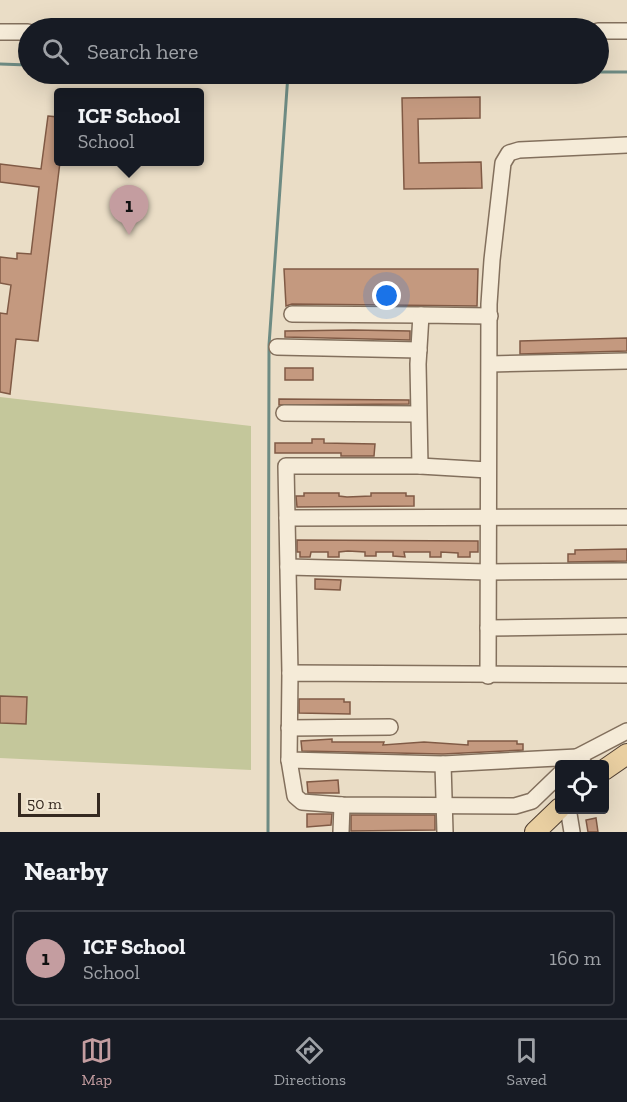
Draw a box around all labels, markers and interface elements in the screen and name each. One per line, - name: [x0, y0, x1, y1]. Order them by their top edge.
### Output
- search box: [18, 18, 609, 84]
- icon: search: [39, 35, 72, 68]
- text: Search here: [87, 38, 198, 65]
- popup: [54, 88, 204, 166]
- text: ICF School: [78, 102, 180, 129]
- text: School: [78, 129, 135, 153]
- pin: 1: [110, 186, 148, 235]
- your location: [372, 281, 401, 310]
- map controls: [555, 760, 609, 814]
- button: locate: [555, 760, 609, 814]
- scale bar: [18, 790, 100, 818]
- text: 50 m: [27, 794, 62, 813]
- text: Nearby: [24, 855, 108, 887]
- text: ICF School: [83, 933, 186, 960]
- text: 1: [41, 946, 50, 970]
- text: 160 m: [549, 946, 601, 970]
- text: School: [83, 960, 140, 984]
- tab: Map: [80, 1034, 113, 1089]
- tab: Directions: [274, 1034, 346, 1089]
- tab: Saved: [507, 1034, 547, 1089]

